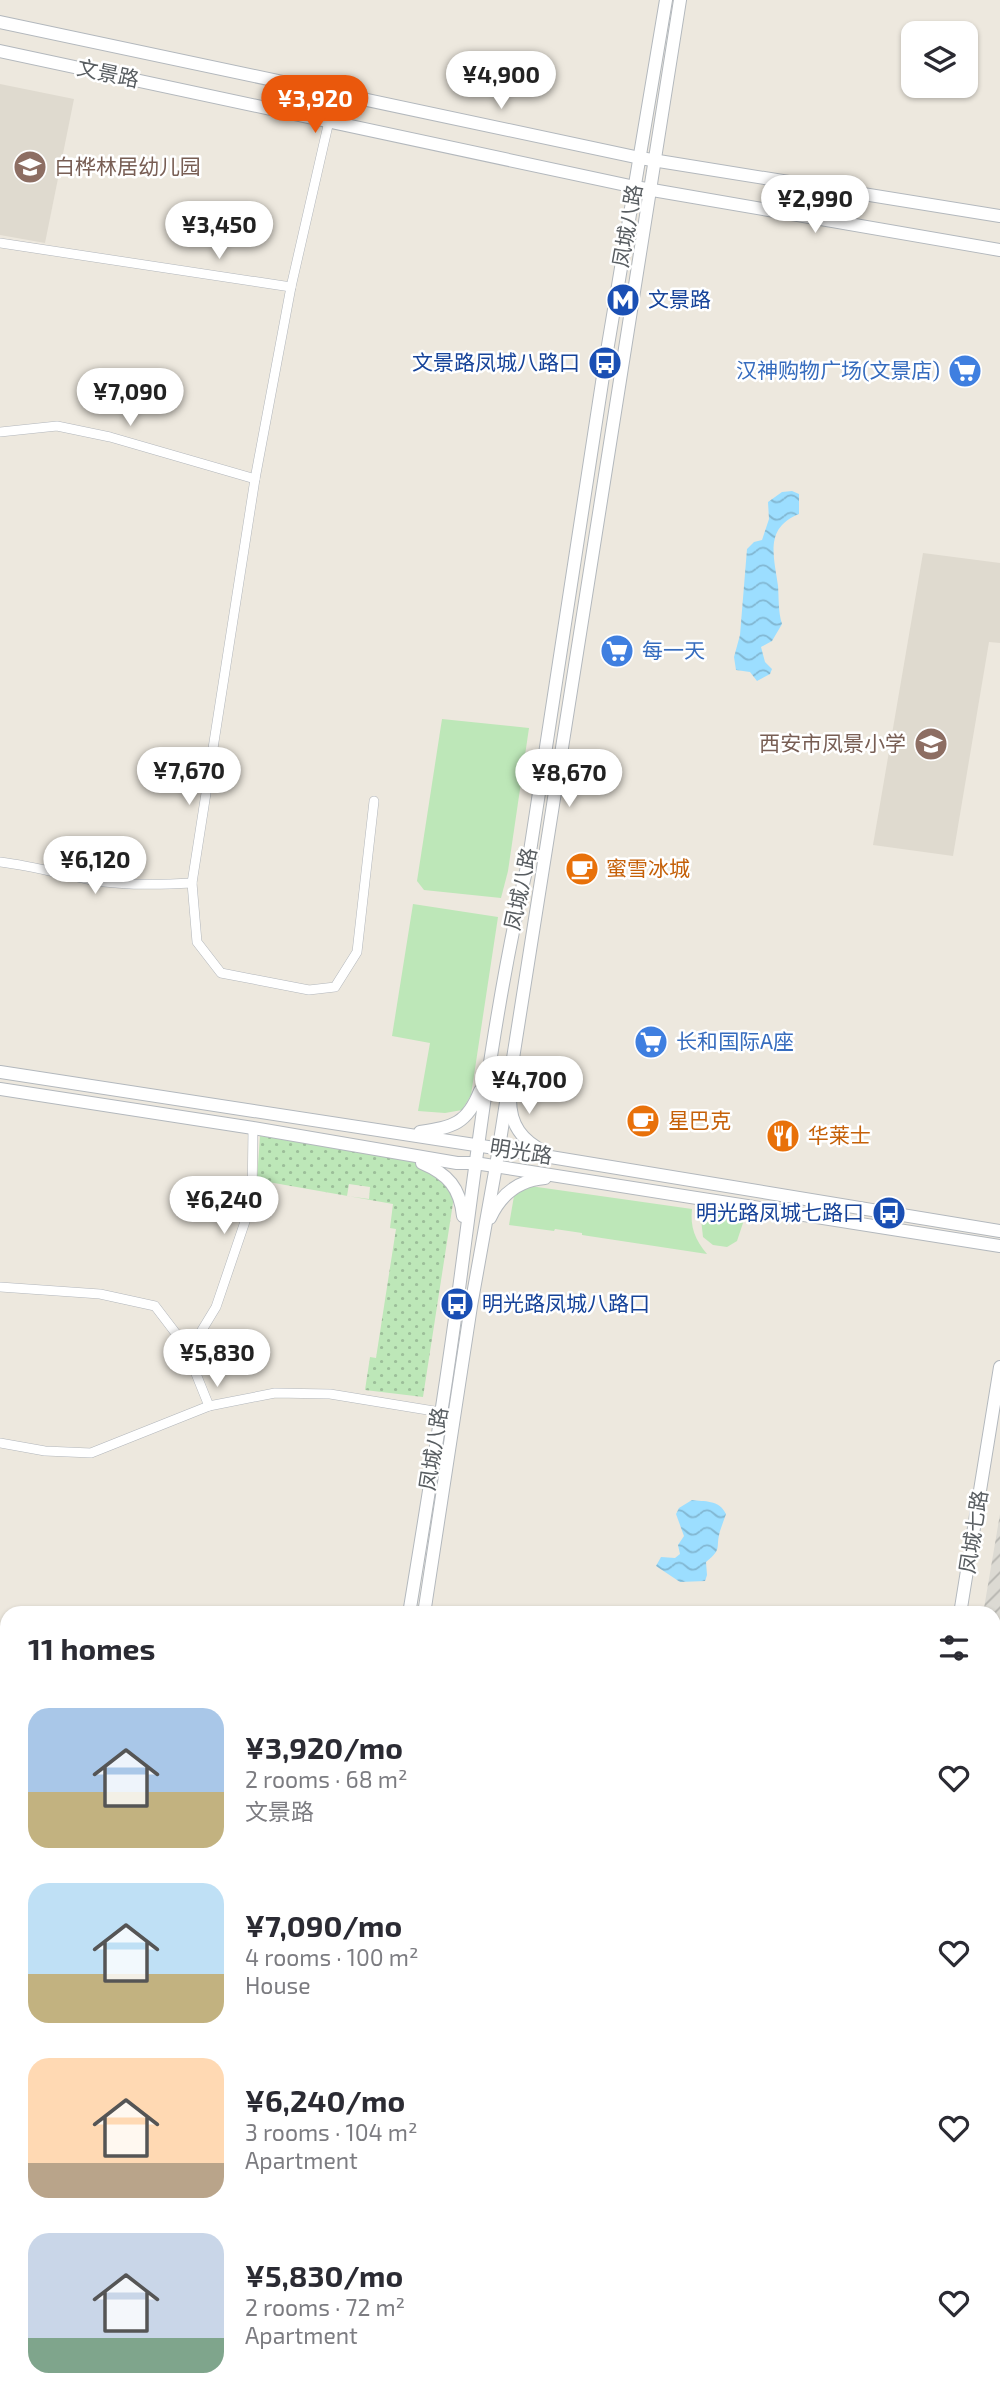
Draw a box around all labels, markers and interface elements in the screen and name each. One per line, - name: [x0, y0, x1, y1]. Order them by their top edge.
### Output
- map controls: [901, 21, 978, 98]
- button: layers: [901, 21, 978, 98]
- pin: ¥4,900: [444, 52, 558, 111]
- street label: 文景路: [75, 54, 142, 91]
- text: ¥4,900: [462, 60, 540, 88]
- pin: ¥3,920: [258, 76, 372, 135]
- text: ¥3,920: [277, 84, 353, 112]
- school or university icon: 白桦林居幼儿园: [11, 148, 49, 186]
- place label: 白桦林居幼儿园: [54, 153, 201, 178]
- pin: ¥2,990: [758, 176, 872, 235]
- street label: 凤城八路: [607, 182, 646, 269]
- text: ¥2,990: [777, 184, 853, 212]
- pin: ¥3,450: [162, 202, 276, 261]
- text: ¥3,450: [181, 210, 257, 238]
- metro station icon: 文景路: [604, 281, 642, 319]
- place label: 文景路: [648, 286, 711, 311]
- bus stop icon: 文景路凤城八路口: [586, 344, 624, 382]
- place label: 文景路凤城八路口: [412, 349, 580, 374]
- supermarket icon: 汉神购物广场(文景店): [946, 352, 984, 390]
- place label: 汉神购物广场(文景店): [736, 357, 940, 382]
- pin: ¥7,090: [73, 368, 187, 428]
- text: ¥7,090: [93, 377, 167, 405]
- supermarket icon: 每一天: [598, 632, 636, 670]
- place label: 每一天: [642, 637, 705, 662]
- school or university icon: 西安市凤景小学: [912, 725, 950, 763]
- place label: 西安市凤景小学: [759, 730, 906, 755]
- pin: ¥7,670: [132, 748, 246, 807]
- pin: ¥8,670: [512, 750, 626, 809]
- text: ¥7,670: [153, 756, 225, 784]
- text: ¥8,670: [531, 758, 607, 786]
- pin: ¥6,120: [38, 836, 152, 896]
- text: ¥6,120: [59, 845, 131, 873]
- street label: 凤城八路: [499, 845, 540, 932]
- cafe icon: 蜜雪冰城: [563, 850, 601, 888]
- place label: 蜜雪冰城: [606, 855, 690, 880]
- supermarket icon: 长和国际A座: [632, 1023, 670, 1061]
- place label: 长和国际A座: [676, 1028, 794, 1053]
- pin: ¥4,700: [472, 1056, 586, 1116]
- text: ¥4,700: [491, 1065, 567, 1093]
- cafe icon: 星巴克: [624, 1102, 662, 1140]
- place label: 星巴克: [668, 1107, 731, 1132]
- restaurant icon: 华莱士: [764, 1117, 802, 1155]
- place label: 华莱士: [808, 1122, 871, 1147]
- street label: 明光路: [488, 1133, 554, 1168]
- pin: ¥6,240: [167, 1176, 281, 1236]
- text: ¥6,240: [186, 1185, 262, 1213]
- bus stop icon: 明光路凤城七路口: [870, 1194, 908, 1232]
- place label: 明光路凤城七路口: [696, 1199, 864, 1224]
- bus stop icon: 明光路凤城八路口: [438, 1285, 476, 1323]
- place label: 明光路凤城八路口: [482, 1290, 650, 1315]
- pin: ¥5,830: [160, 1330, 274, 1389]
- text: ¥5,830: [179, 1338, 255, 1366]
- street label: 凤城八路: [414, 1405, 451, 1492]
- street label: 凤城七路: [954, 1488, 991, 1575]
- icon: filters: [935, 1629, 973, 1667]
- text: 11 homes: [28, 1630, 155, 1666]
- text: ¥3,920/mo: [245, 1729, 403, 1765]
- icon: home: [84, 1736, 168, 1820]
- icon: heart: [935, 1759, 973, 1797]
- text: 2 rooms · 68 m²: [245, 1765, 408, 1793]
- text: 文景路: [245, 1797, 314, 1825]
- text: ¥7,090/mo: [245, 1907, 402, 1943]
- icon: home: [84, 1911, 168, 1995]
- icon: heart: [935, 1934, 973, 1972]
- text: 4 rooms · 100 m²: [245, 1943, 419, 1971]
- text: House: [245, 1971, 311, 1999]
- text: ¥6,240/mo: [245, 2082, 405, 2118]
- icon: home: [84, 2086, 168, 2170]
- icon: heart: [935, 2109, 973, 2147]
- text: 3 rooms · 104 m²: [245, 2118, 417, 2146]
- text: Apartment: [245, 2146, 358, 2174]
- text: ¥5,830/mo: [245, 2257, 403, 2293]
- icon: home: [84, 2261, 168, 2345]
- icon: heart: [935, 2284, 973, 2322]
- text: 2 rooms · 72 m²: [245, 2293, 405, 2321]
- text: Apartment: [245, 2321, 358, 2349]

